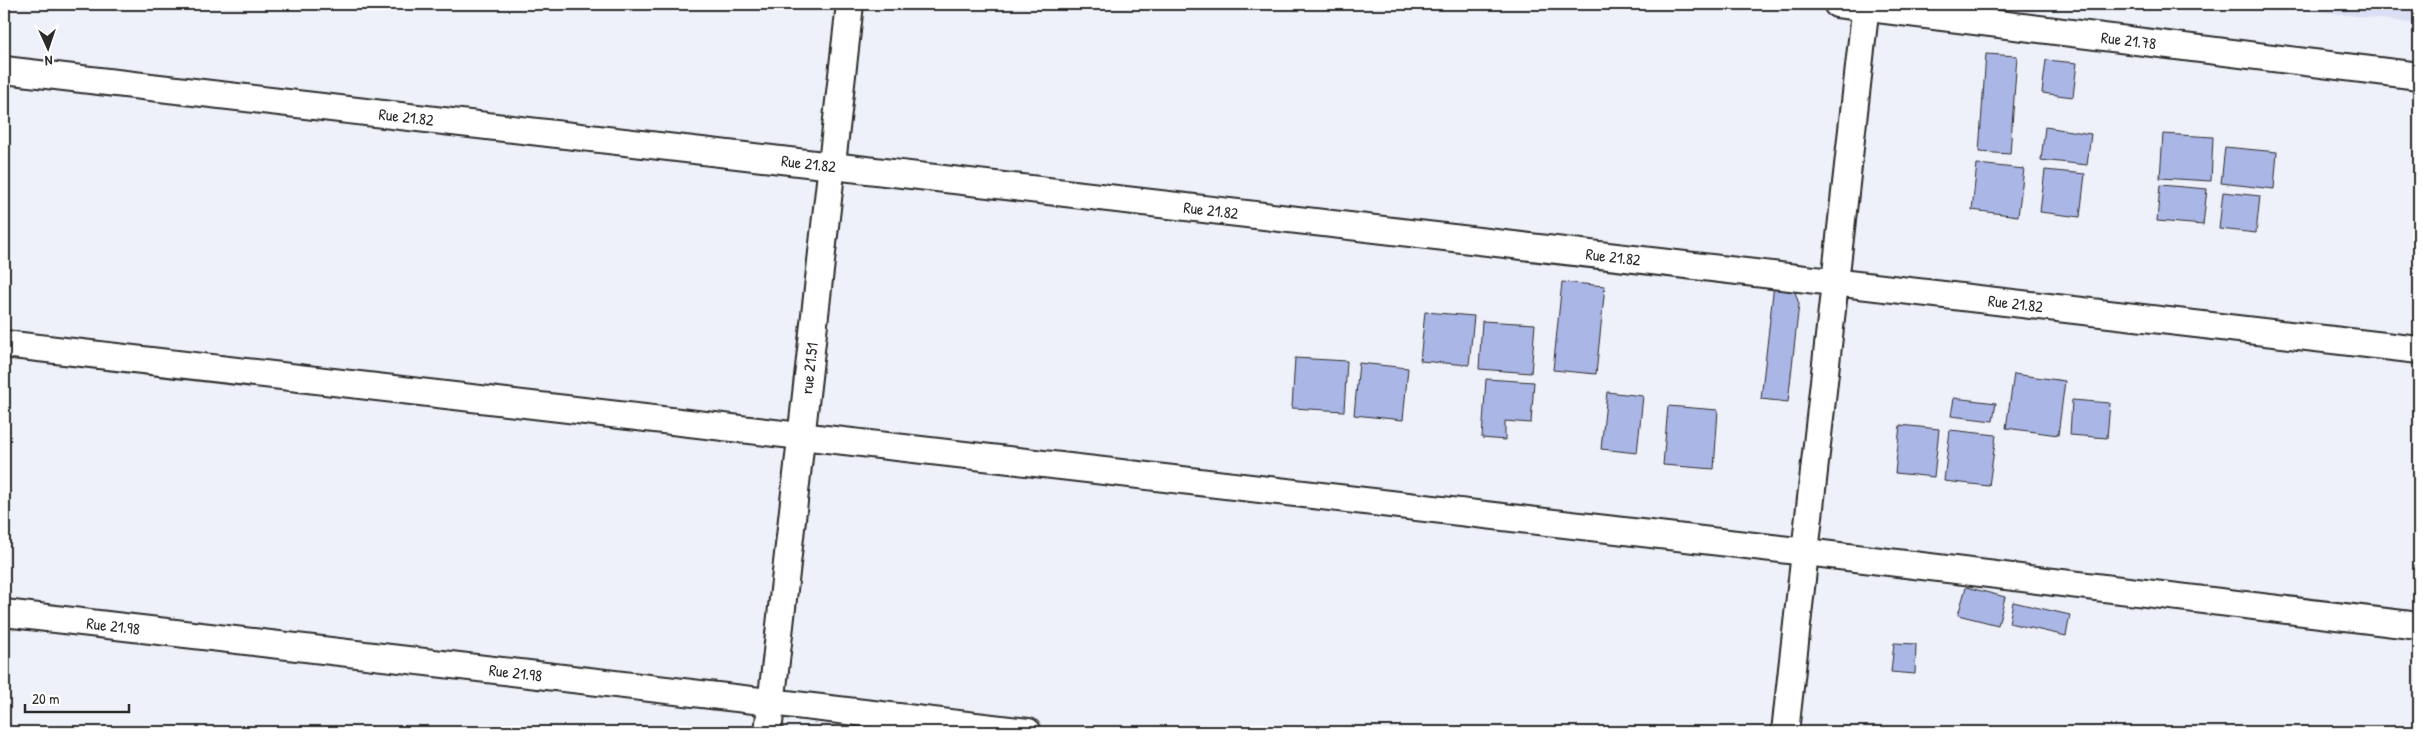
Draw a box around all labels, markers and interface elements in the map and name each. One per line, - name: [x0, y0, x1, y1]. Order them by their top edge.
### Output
- north arrow: [22, 22, 72, 72]
- street label: Rue 21.78: [2100, 26, 2158, 54]
- text: N: [44, 52, 53, 71]
- street label: Rue 21.82: [378, 103, 435, 131]
- street label: Rue 21.82: [780, 149, 838, 177]
- street label: Rue 21.82: [1182, 196, 1240, 224]
- street label: Rue 21.82: [1585, 242, 1642, 271]
- street label: Rue 21.82: [1987, 289, 2045, 317]
- street label: rue 21.51: [795, 341, 823, 395]
- street label: Rue 21.98: [86, 612, 141, 640]
- street label: Rue 21.98: [488, 658, 543, 686]
- scale bar: [25, 681, 129, 713]
- text: 20 m: [32, 688, 59, 709]

